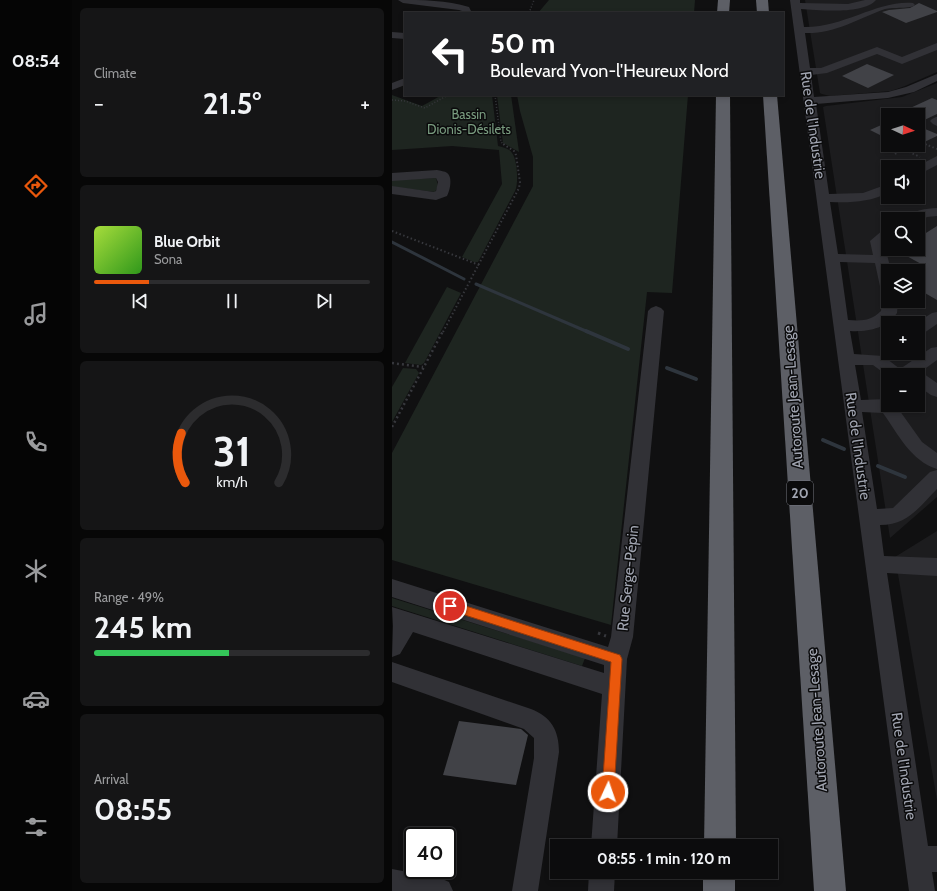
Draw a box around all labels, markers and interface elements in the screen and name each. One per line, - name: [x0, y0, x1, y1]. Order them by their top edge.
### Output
- text: 50 m: [490, 26, 555, 60]
- icon: left: [424, 28, 476, 80]
- text: 08:54: [12, 50, 60, 72]
- text: Boulevard Yvon-l'Heureux Nord: [490, 60, 729, 82]
- text: Climate: [94, 65, 136, 81]
- street label: Rue de l'Industrie: [797, 70, 829, 180]
- text: 21.5°: [203, 85, 261, 122]
- text: −: [94, 90, 104, 117]
- text: +: [360, 90, 370, 117]
- park label: Bassin Dionis-Désilets: [427, 106, 511, 137]
- north arrow: [881, 108, 925, 152]
- map controls: [881, 108, 925, 412]
- button: sound: [881, 160, 925, 204]
- icon: directions: [22, 172, 50, 200]
- button: search: [881, 212, 925, 256]
- text: Blue Orbit: [154, 233, 220, 251]
- text: Sona: [154, 251, 182, 267]
- button: layers: [881, 264, 925, 308]
- icon: previous: [129, 290, 151, 312]
- icon: pause: [221, 290, 243, 312]
- icon: next: [313, 290, 335, 312]
- icon: music: [22, 300, 50, 328]
- button: +: [881, 316, 925, 360]
- street label: Autoroute Jean-Lesage: [779, 324, 807, 469]
- button: −: [881, 368, 925, 412]
- street label: Rue de l'Industrie: [842, 391, 874, 501]
- text: 31: [213, 426, 251, 476]
- icon: phone: [22, 428, 50, 456]
- text: km/h: [216, 473, 248, 491]
- road number: 20: [787, 481, 813, 505]
- street label: Rue Serge-Pépin: [613, 524, 643, 632]
- icon: climate: [22, 557, 50, 585]
- text: Range · 49%: [94, 589, 164, 605]
- pin: [433, 589, 467, 623]
- icon: arrive: [439, 595, 461, 617]
- text: 245 km: [94, 609, 192, 646]
- street label: Autoroute Jean-Lesage: [803, 647, 831, 792]
- icon: car: [22, 685, 50, 713]
- street label: Rue de l'Industrie: [888, 711, 920, 821]
- text: Arrival: [94, 771, 129, 787]
- position arrow: [587, 771, 629, 813]
- text: 08:55: [94, 791, 172, 828]
- icon: filters: [22, 813, 50, 841]
- speed limit sign: 40: [404, 827, 456, 879]
- text: 08:55 · 1 min · 120 m: [597, 850, 731, 868]

